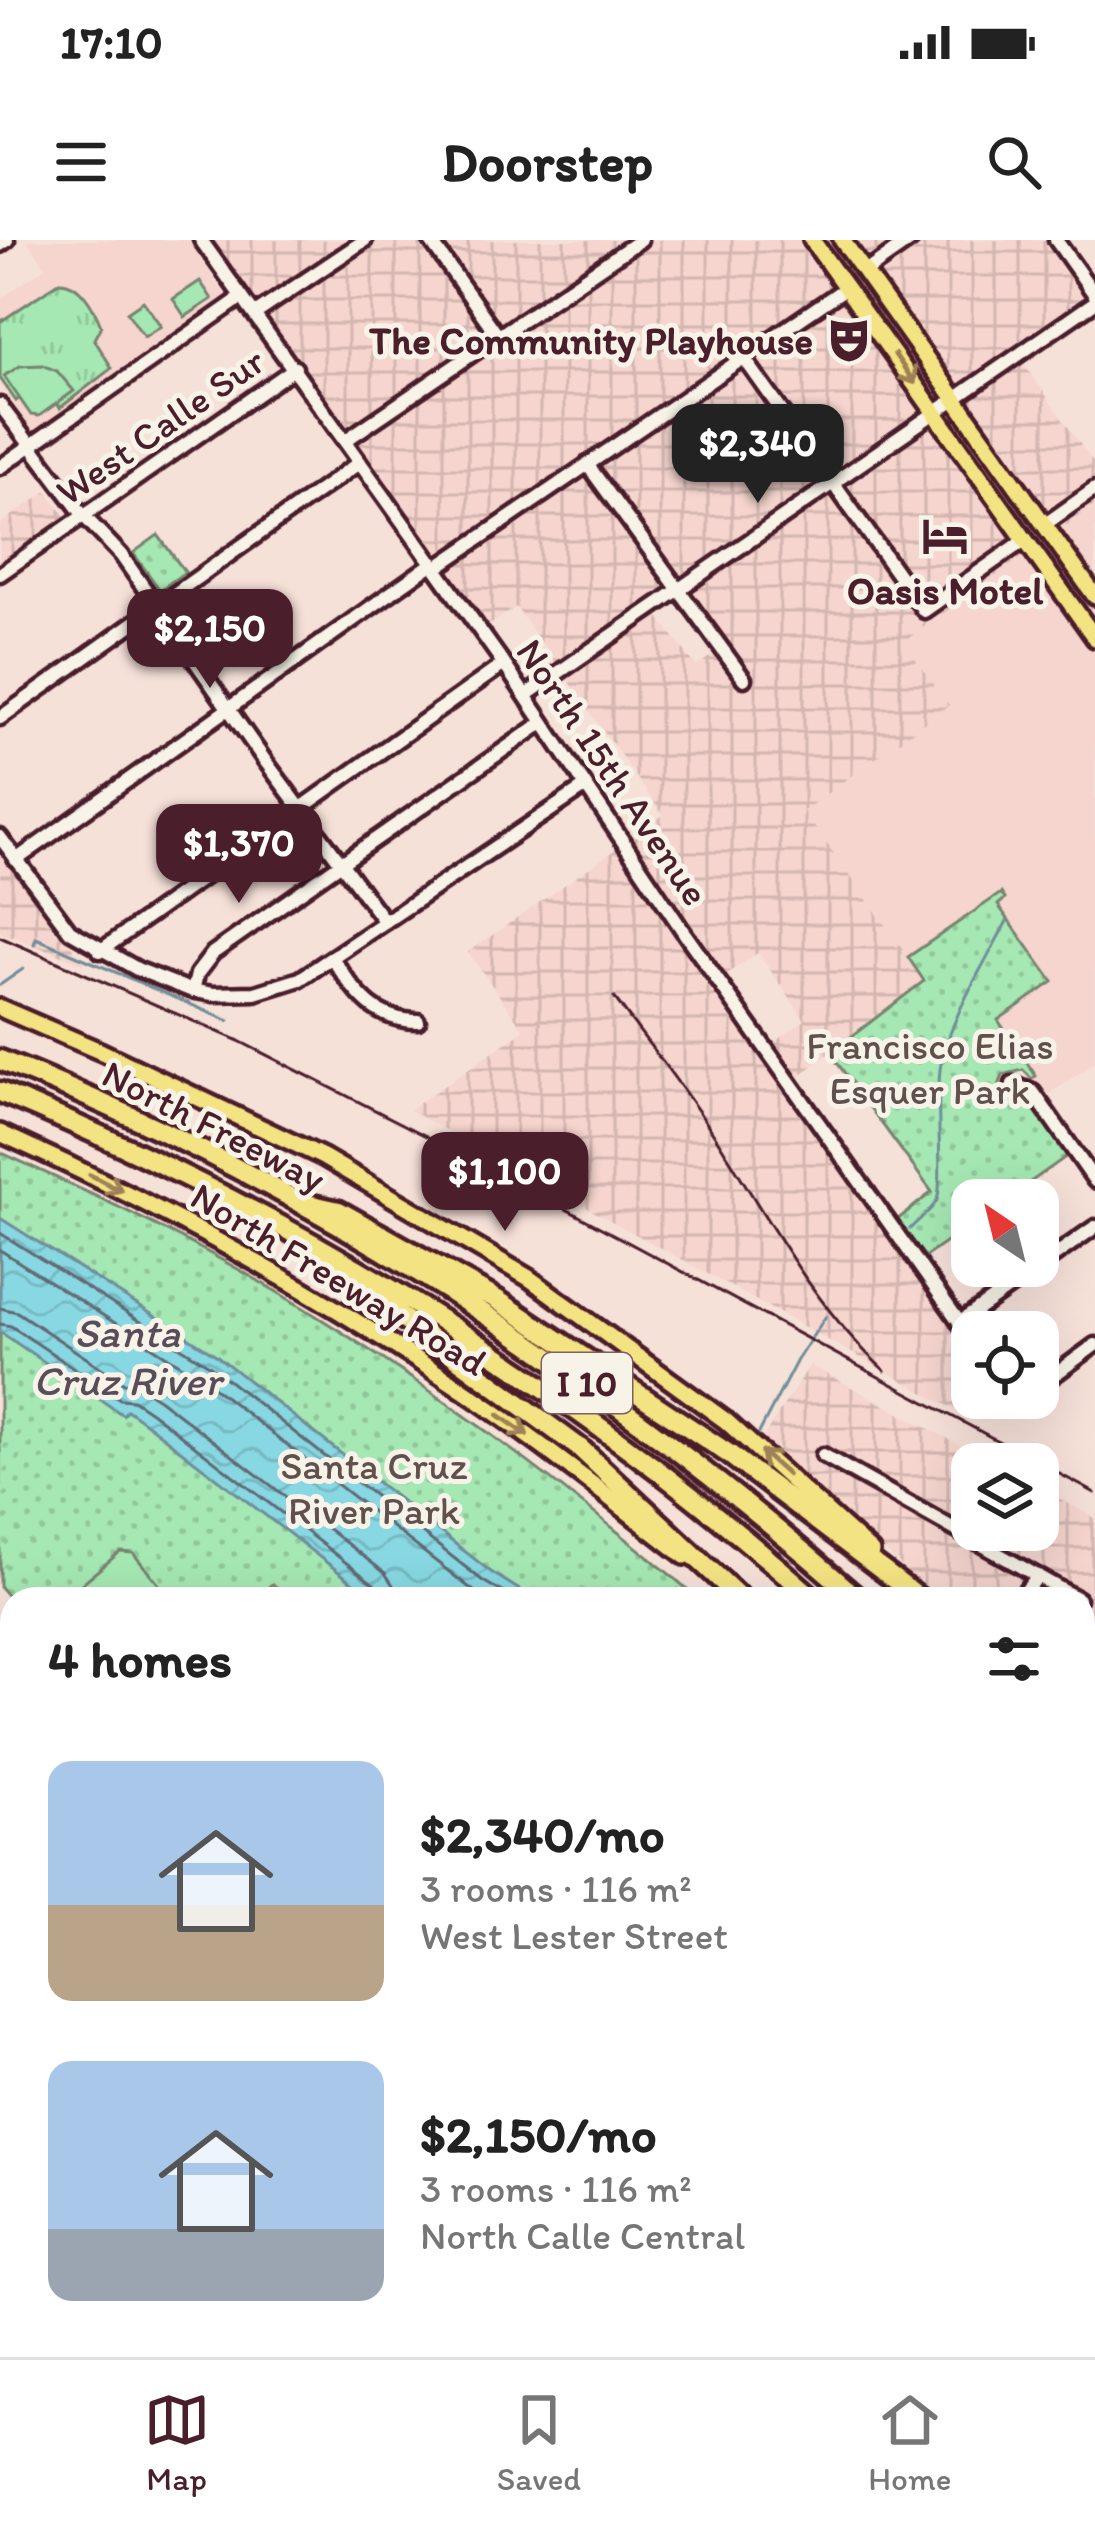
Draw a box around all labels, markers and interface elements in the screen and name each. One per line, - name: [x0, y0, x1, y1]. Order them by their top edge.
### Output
- text: 17:10: [60, 15, 163, 69]
- icon: menu: [48, 129, 114, 195]
- icon: search: [981, 129, 1047, 195]
- text: Doorstep: [442, 130, 653, 195]
- theatre icon: The Community Playhouse: [824, 315, 874, 365]
- place label: The Community Playhouse: [368, 317, 813, 364]
- street label: West Calle Sur: [47, 337, 273, 515]
- one-way arrow: [892, 352, 917, 385]
- pin: $2,340: [660, 404, 856, 506]
- text: $2,340: [699, 419, 817, 466]
- hotel icon: Oasis Motel: [920, 511, 970, 561]
- place label: Oasis Motel: [847, 567, 1044, 614]
- pin: $2,150: [112, 589, 308, 691]
- text: $2,150: [154, 604, 266, 651]
- street label: North 15th Avenue: [506, 630, 720, 914]
- pin: $1,370: [141, 804, 337, 906]
- text: $1,370: [183, 819, 295, 866]
- park label: Francisco Elias Esquer Park: [806, 1022, 1054, 1114]
- street label: North Freeway: [95, 1050, 333, 1202]
- pin: $1,100: [407, 1132, 603, 1234]
- text: $1,100: [448, 1147, 562, 1194]
- street label: North Freeway Road: [183, 1172, 496, 1386]
- one-way arrow: [87, 1173, 123, 1195]
- north arrow: [951, 1179, 1059, 1287]
- map controls: [951, 1179, 1059, 1551]
- water label: Santa Cruz River: [33, 1307, 225, 1406]
- button: locate: [951, 1311, 1059, 1419]
- road number: I 10: [542, 1353, 632, 1413]
- one-way arrow: [495, 1412, 529, 1437]
- park label: Santa Cruz River Park: [280, 1442, 468, 1534]
- button: layers: [951, 1443, 1059, 1551]
- one-way arrow: [759, 1450, 789, 1478]
- icon: filters: [981, 1626, 1047, 1692]
- text: 4 homes: [48, 1629, 232, 1690]
- text: $2,340/mo: [420, 1804, 665, 1865]
- icon: home: [144, 1809, 288, 1953]
- text: 3 rooms · 116 m²: [420, 1865, 692, 1912]
- text: West Lester Street: [420, 1912, 728, 1959]
- text: $2,150/mo: [420, 2104, 657, 2165]
- icon: home: [144, 2109, 288, 2253]
- text: 3 rooms · 116 m²: [420, 2165, 692, 2212]
- text: North Calle Central: [420, 2212, 745, 2259]
- tab: Map: [144, 2387, 210, 2498]
- tab: Saved: [497, 2387, 581, 2498]
- tab: Home: [868, 2387, 951, 2498]

